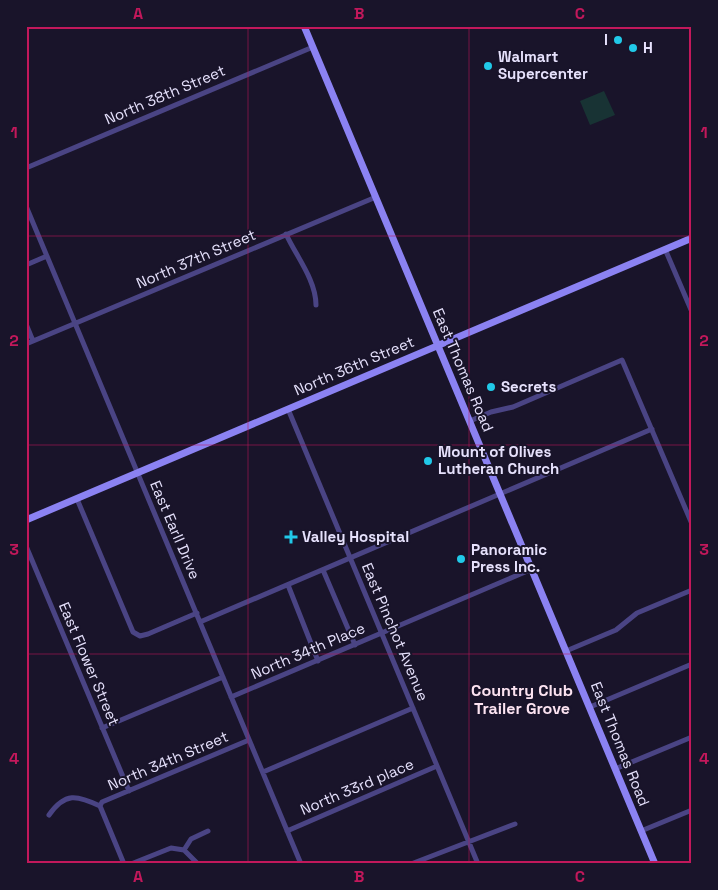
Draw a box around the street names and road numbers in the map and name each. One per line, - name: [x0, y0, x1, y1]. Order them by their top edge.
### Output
- street label: North 38th Street: [102, 61, 228, 128]
- street label: North 37th Street: [133, 225, 259, 292]
- street label: East Thomas Road: [429, 305, 498, 434]
- street label: North 36th Street: [291, 332, 417, 399]
- street label: East Earll Drive: [146, 478, 205, 582]
- street label: East Pinchot Avenue: [358, 560, 433, 704]
- street label: East Flower Street: [55, 599, 124, 729]
- street label: North 34th Place: [248, 618, 368, 683]
- street label: East Thomas Road: [587, 679, 654, 809]
- street label: North 34th Street: [105, 727, 231, 794]
- street label: North 33rd place: [297, 754, 417, 819]

